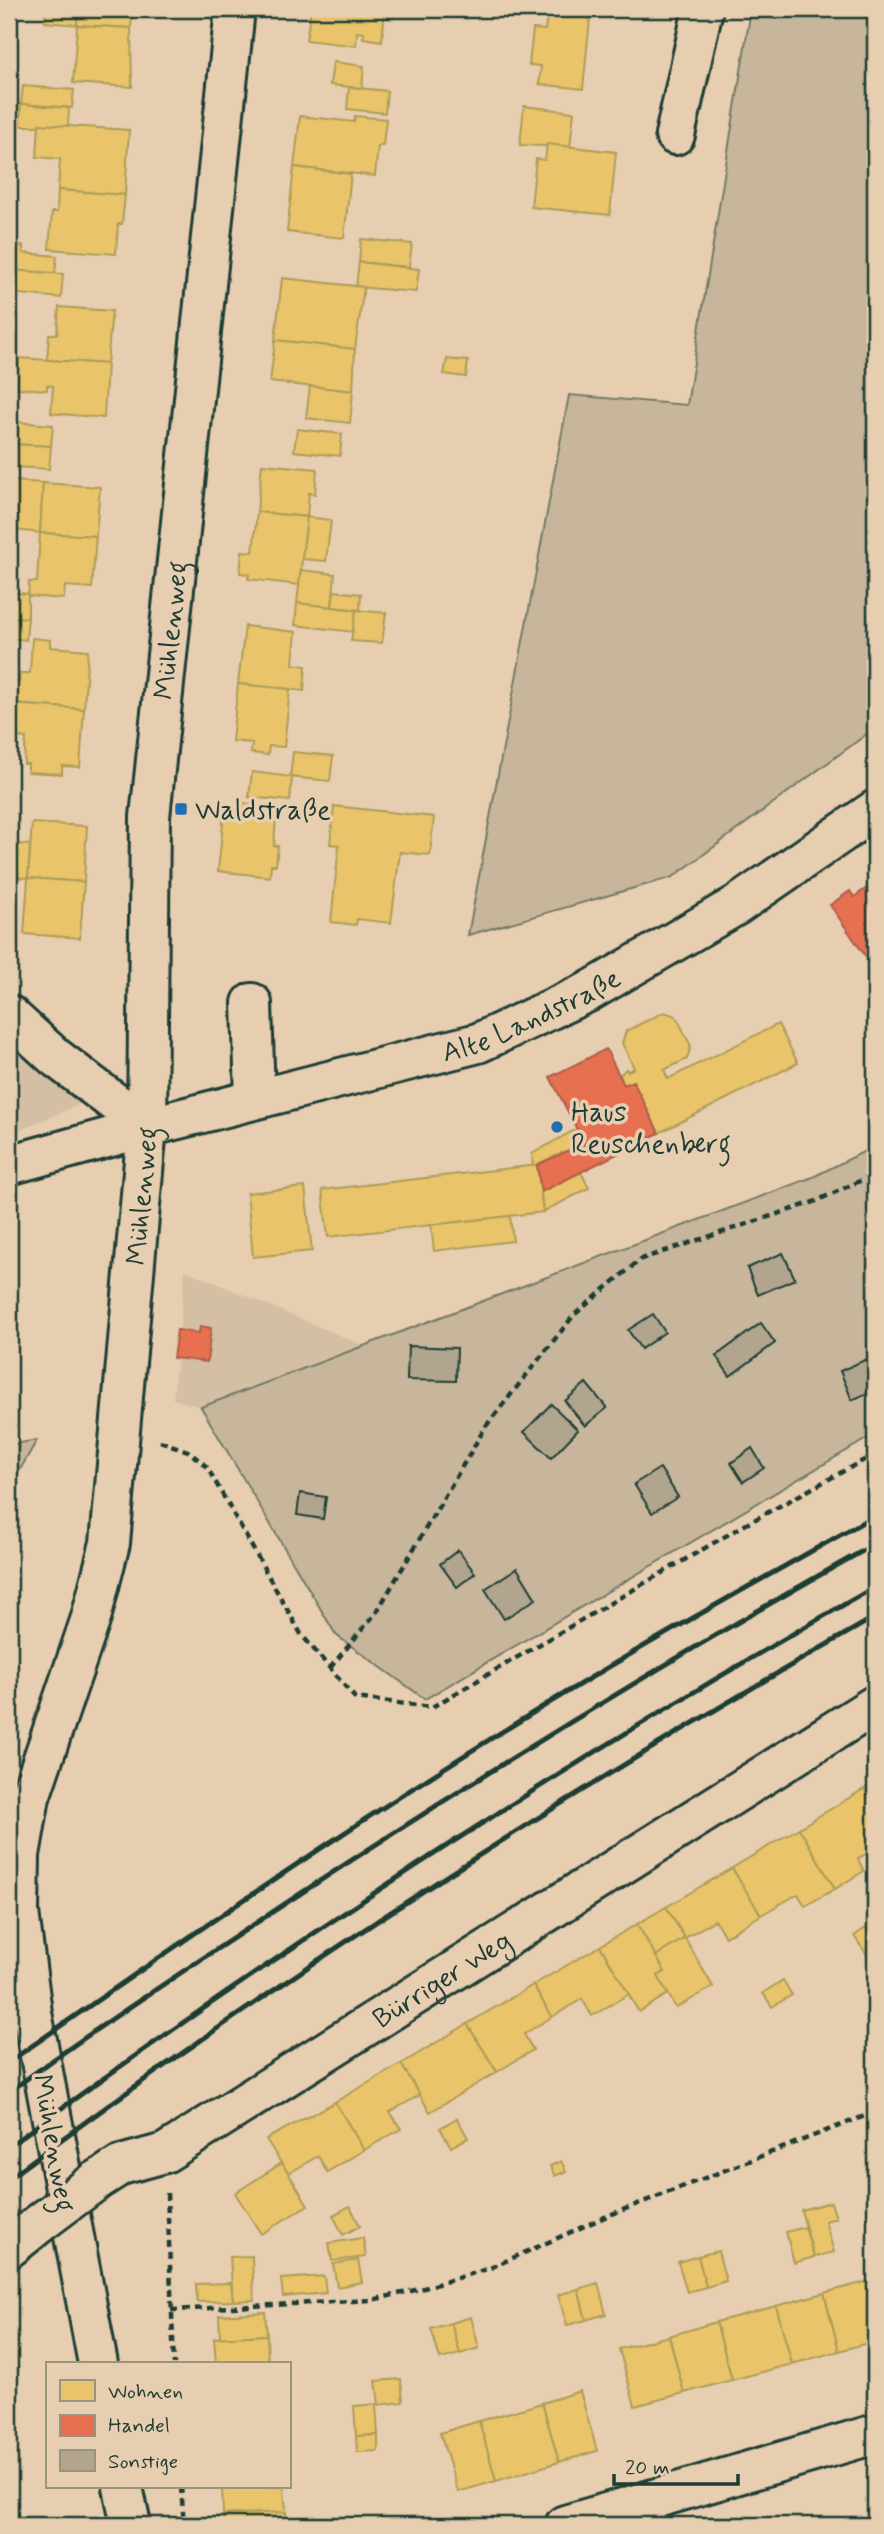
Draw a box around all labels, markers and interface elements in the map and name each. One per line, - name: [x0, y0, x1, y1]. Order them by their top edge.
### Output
- street label: Mühlenweg: [146, 559, 201, 702]
- place label: Waldstraße: [195, 793, 331, 830]
- marker: Waldstraße: [173, 801, 189, 817]
- street label: Alte Landstraße: [438, 961, 628, 1072]
- place label: Haus Reuschenberg: [571, 1095, 731, 1167]
- marker: Haus Reuschenberg: [549, 1119, 565, 1135]
- street label: Mühlenweg: [119, 1125, 171, 1267]
- street label: Bürriger Weg: [366, 1923, 520, 2038]
- street label: Mühlenweg: [19, 2072, 83, 2216]
- legend: [46, 2362, 290, 2488]
- text: Wohnen: [108, 2378, 183, 2406]
- text: Handel: [108, 2412, 170, 2440]
- scale bar: [614, 2443, 739, 2487]
- text: Sonstige: [108, 2448, 178, 2476]
- text: 20 m: [625, 2454, 670, 2482]

